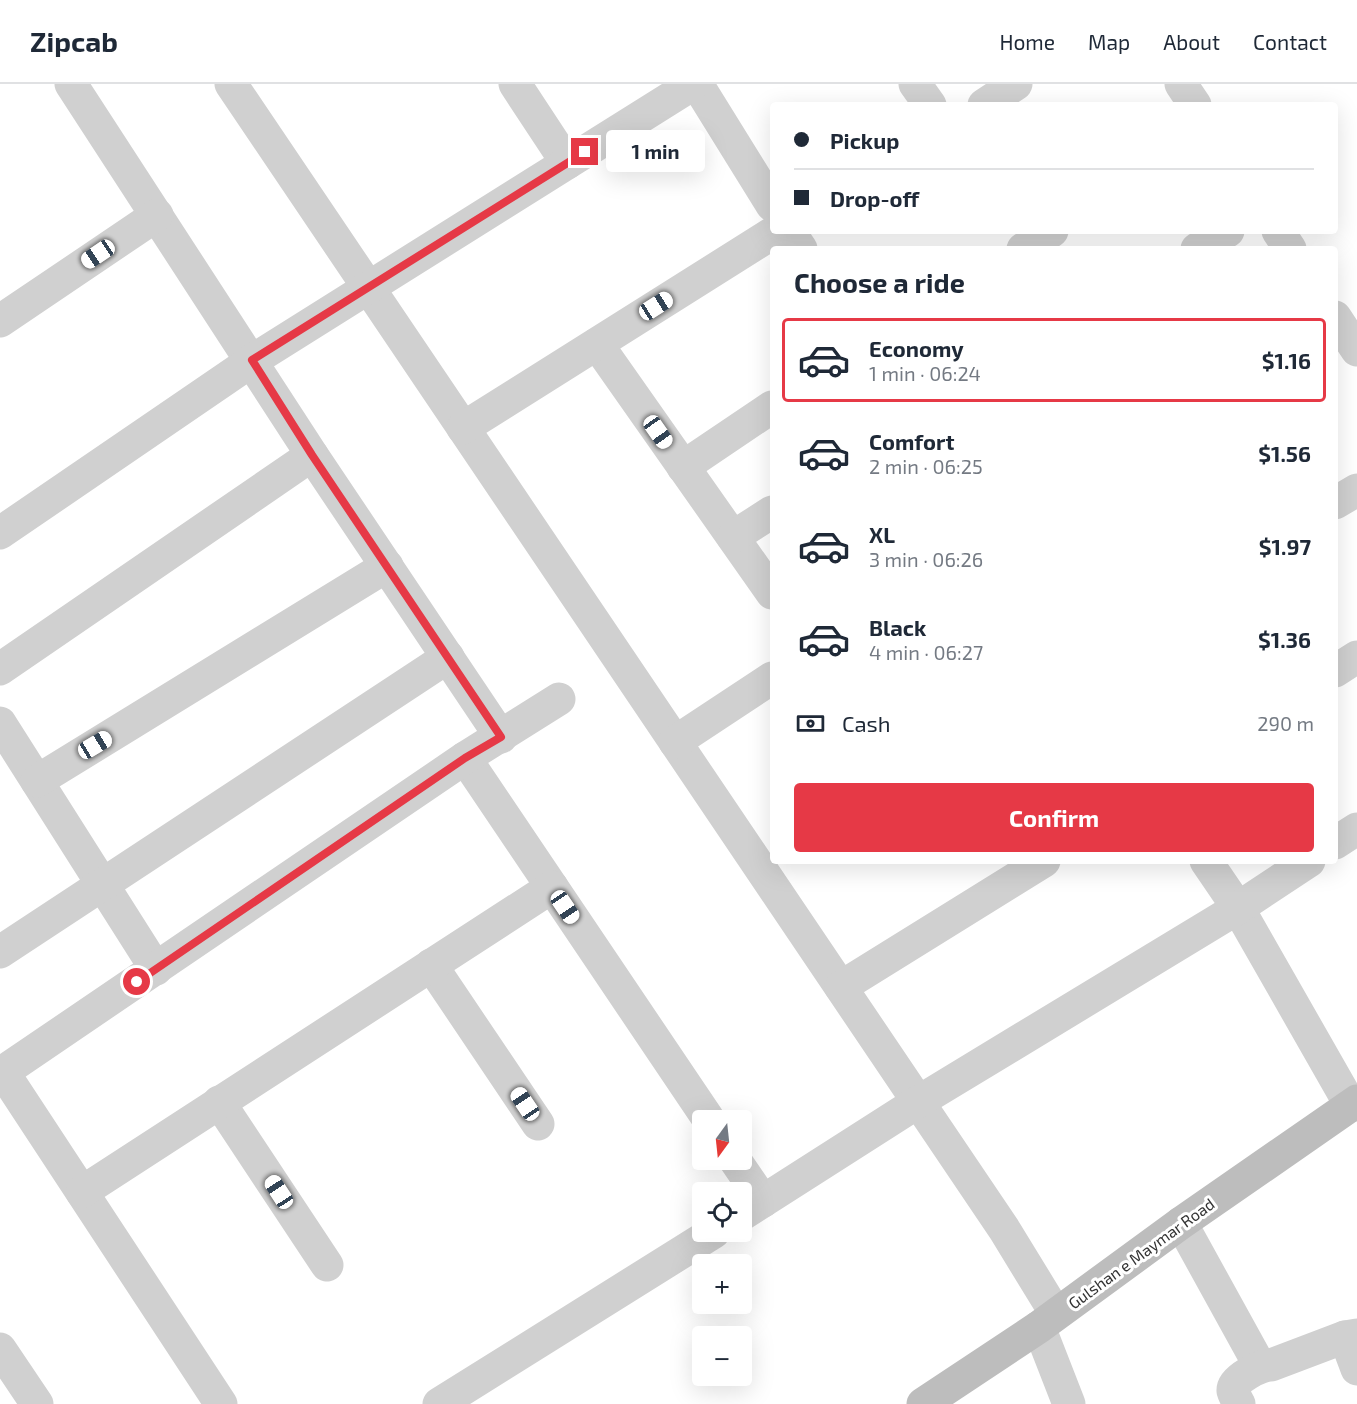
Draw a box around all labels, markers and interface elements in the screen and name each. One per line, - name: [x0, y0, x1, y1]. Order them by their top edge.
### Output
- text: Zipcab: [30, 24, 118, 58]
- text: Home: [999, 29, 1055, 54]
- text: Map: [1088, 29, 1130, 54]
- text: About: [1163, 29, 1220, 54]
- text: Contact: [1253, 29, 1327, 54]
- text: Pickup: [830, 127, 899, 153]
- callout: 1 min: [606, 131, 705, 173]
- route end: [571, 138, 598, 165]
- text: 1 min: [631, 139, 680, 163]
- text: Drop-off: [830, 185, 919, 211]
- car: [78, 236, 118, 272]
- text: Choose a ride: [794, 266, 965, 298]
- car: [636, 289, 676, 323]
- icon: car: [797, 333, 851, 387]
- text: Economy: [869, 335, 964, 361]
- text: $1.16: [1262, 347, 1311, 373]
- text: 1 min · 06:24: [869, 361, 981, 385]
- car: [640, 412, 676, 452]
- icon: car: [797, 426, 851, 480]
- text: Comfort: [869, 428, 954, 454]
- text: $1.56: [1258, 440, 1311, 466]
- text: 2 min · 06:25: [869, 454, 983, 478]
- icon: car: [797, 519, 851, 573]
- text: XL: [869, 521, 895, 547]
- text: $1.97: [1259, 533, 1311, 559]
- text: 3 min · 06:26: [869, 547, 983, 571]
- icon: car: [797, 612, 851, 666]
- text: Black: [869, 614, 926, 640]
- text: $1.36: [1258, 626, 1311, 652]
- text: 4 min · 06:27: [869, 640, 983, 664]
- icon: cash: [794, 707, 827, 740]
- text: Cash: [842, 710, 891, 736]
- text: 290 m: [1257, 711, 1314, 735]
- car: [75, 728, 115, 762]
- button: Confirm: [794, 783, 1314, 852]
- car: [547, 887, 583, 927]
- route start: [123, 968, 150, 995]
- car: [507, 1084, 543, 1124]
- north arrow: [692, 1110, 752, 1170]
- map controls: [692, 1110, 752, 1386]
- car: [262, 1172, 296, 1212]
- button: locate: [692, 1182, 752, 1242]
- street label: Gulshan e Maymar Road: [1064, 1194, 1218, 1312]
- button: +: [692, 1254, 752, 1314]
- button: −: [692, 1326, 752, 1386]

